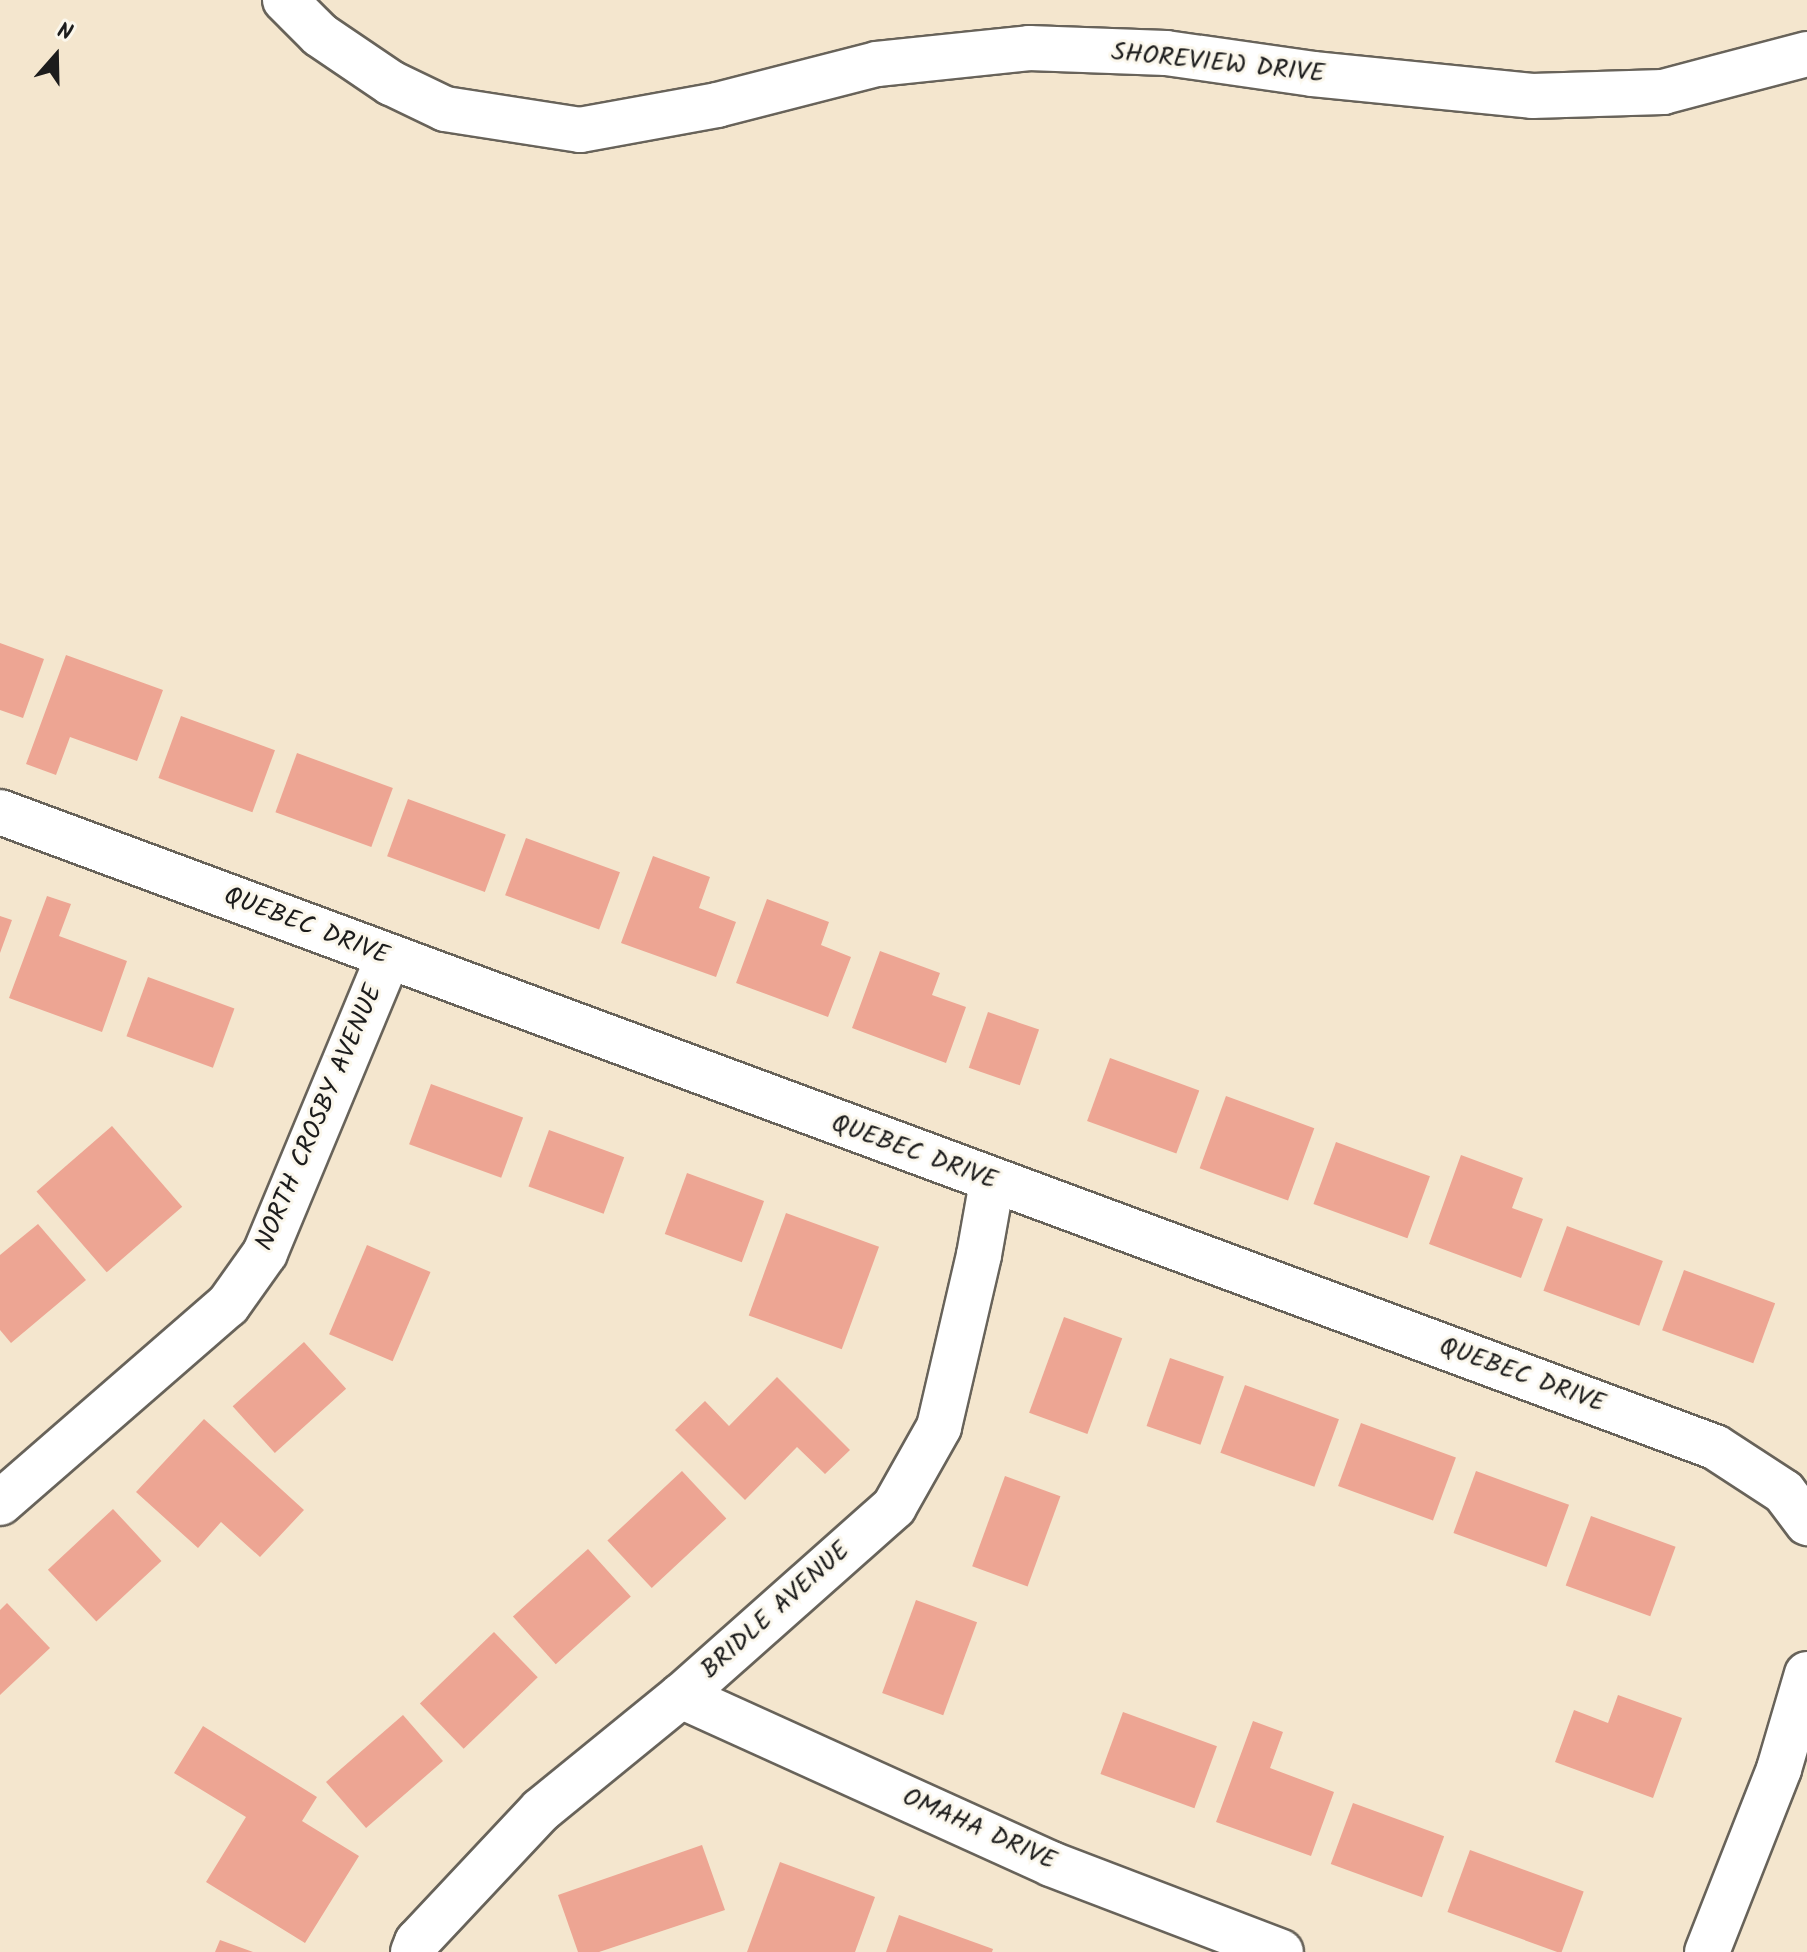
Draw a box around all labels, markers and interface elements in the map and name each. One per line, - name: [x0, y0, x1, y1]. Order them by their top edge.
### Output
- text: N: [52, 14, 77, 52]
- north arrow: [16, 16, 96, 96]
- street label: SHOREVIEW DRIVE: [1110, 37, 1326, 91]
- street label: QUEBEC DRIVE: [219, 881, 393, 973]
- street label: NORTH CROSBY AVENUE: [250, 980, 390, 1256]
- street label: QUEBEC DRIVE: [827, 1109, 1001, 1197]
- street label: QUEBEC DRIVE: [1435, 1332, 1609, 1420]
- street label: BRIDLE AVENUE: [695, 1536, 857, 1686]
- street label: OMAHA DRIVE: [897, 1782, 1061, 1878]

